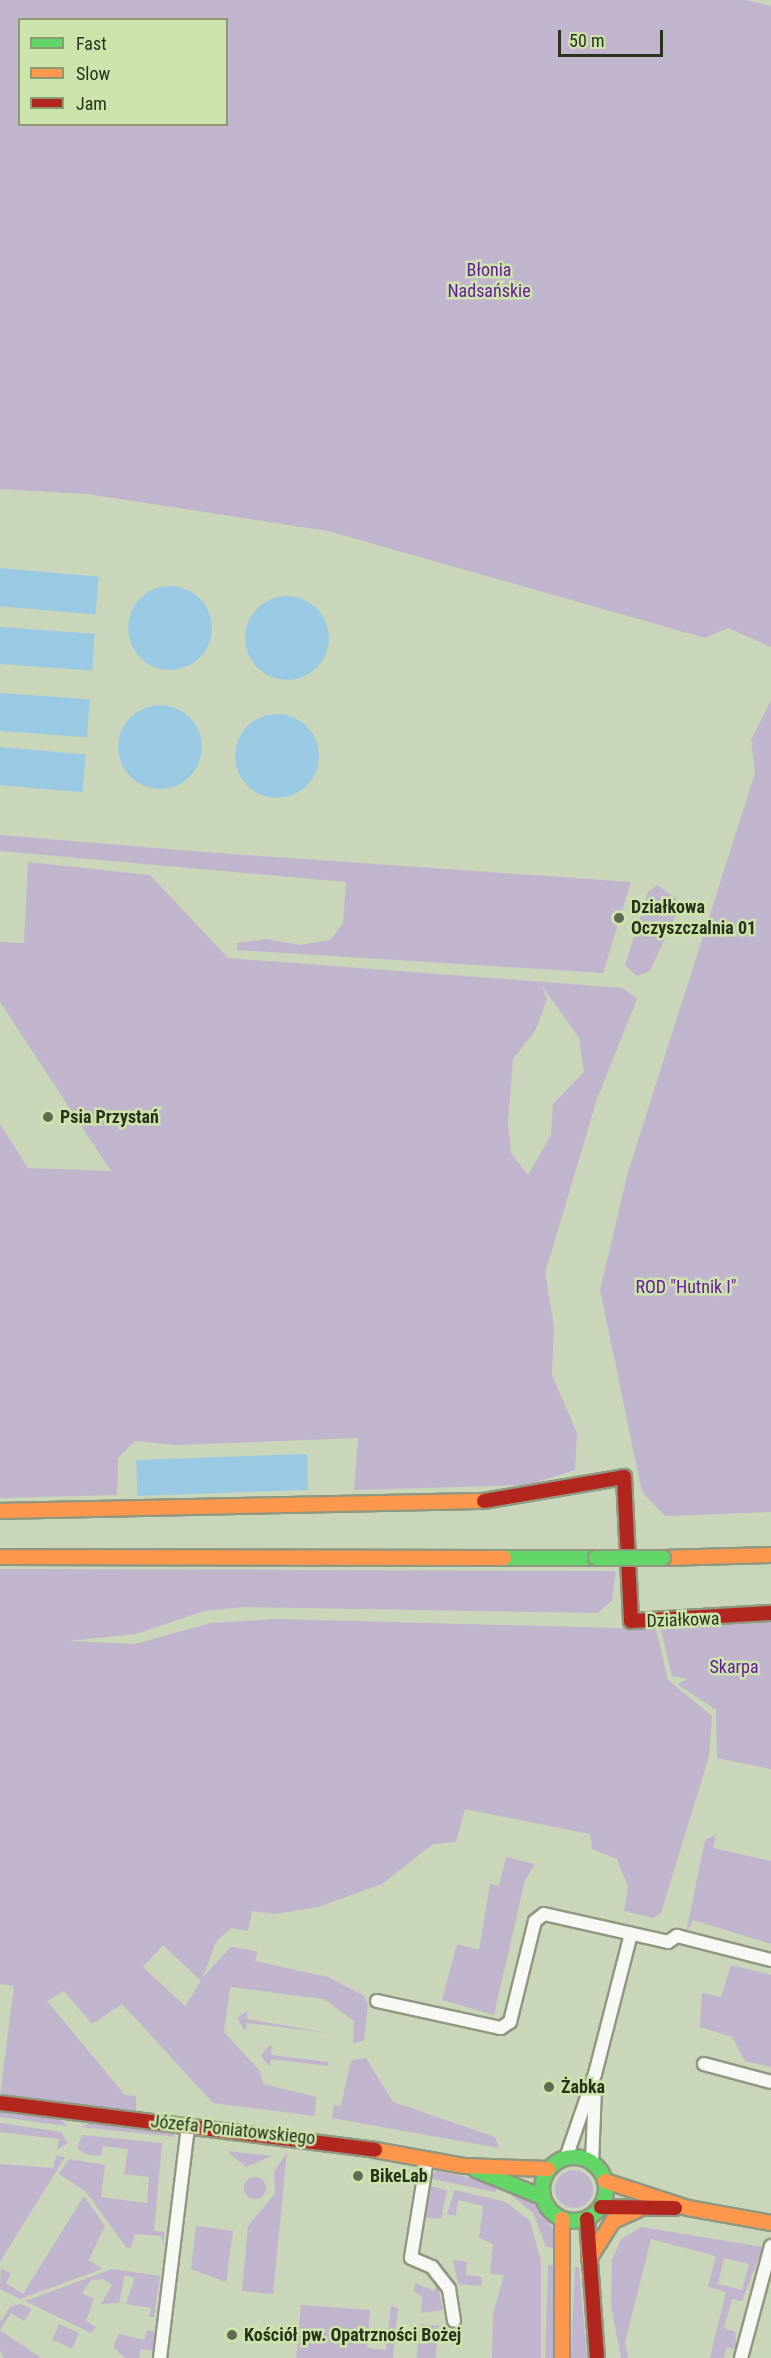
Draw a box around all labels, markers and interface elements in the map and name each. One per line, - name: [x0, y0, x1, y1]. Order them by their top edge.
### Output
- legend: [18, 18, 228, 126]
- scale bar: [561, 18, 666, 56]
- text: 50 m: [569, 30, 604, 51]
- text: Fast: [76, 33, 107, 54]
- text: Slow: [76, 63, 110, 84]
- text: Jam: [76, 93, 107, 114]
- park label: Błonia Nadsańskie: [447, 260, 531, 302]
- place label: Działkowa Oczyszczalnia 01: [631, 897, 756, 940]
- marker: Działkowa Oczyszczalnia 01: [612, 911, 626, 925]
- place label: Psia Przystań: [60, 1106, 159, 1128]
- marker: Psia Przystań: [41, 1110, 55, 1124]
- park label: ROD "Hutnik I": [635, 1276, 737, 1298]
- street label: Działkowa: [646, 1608, 720, 1632]
- park label: Skarpa: [709, 1656, 759, 1678]
- place label: Żabka: [561, 2076, 605, 2098]
- marker: Żabka: [542, 2080, 556, 2094]
- street label: Józefa Poniatowskiego: [150, 2111, 316, 2149]
- place label: BikeLab: [370, 2165, 428, 2187]
- marker: BikeLab: [351, 2169, 365, 2183]
- place label: Kościół pw. Opatrzności Bożej: [244, 2324, 461, 2346]
- marker: Kościół pw. Opatrzności Bożej: [225, 2328, 239, 2342]

